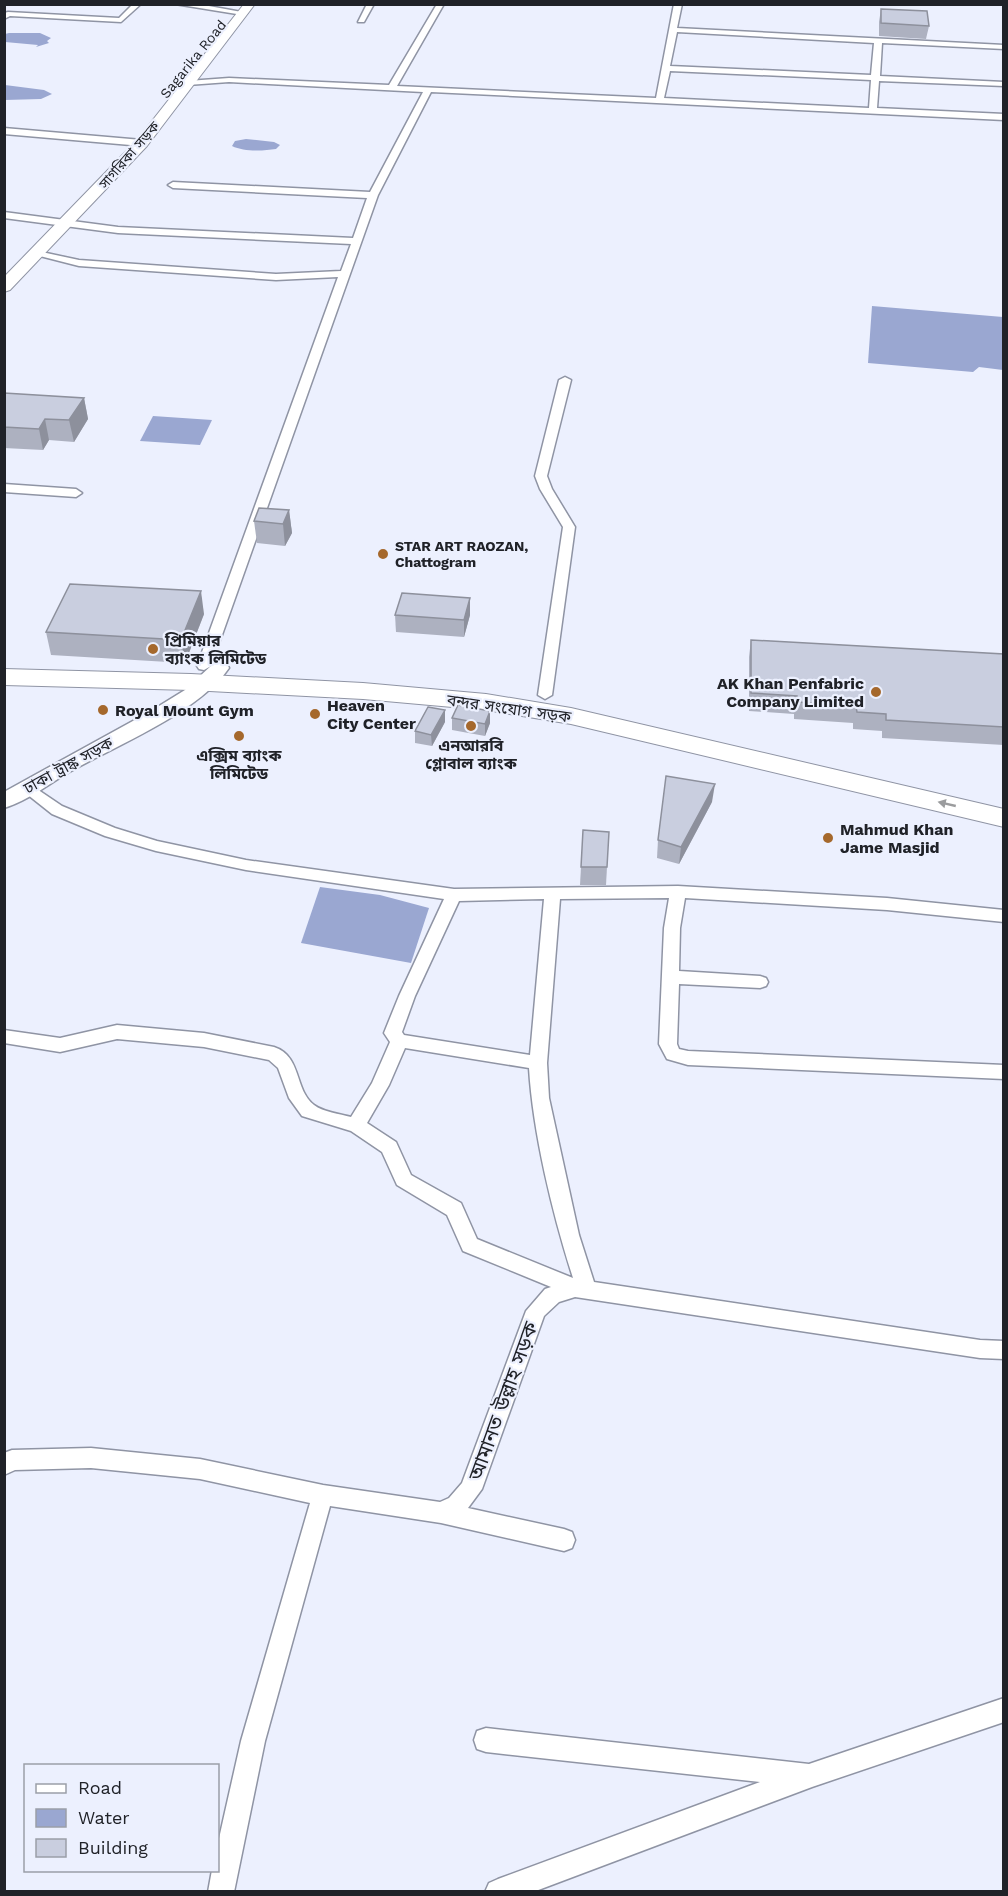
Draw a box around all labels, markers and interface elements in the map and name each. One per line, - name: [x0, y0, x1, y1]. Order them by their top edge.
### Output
- street label: Sagarika Road: [157, 17, 229, 101]
- street label: সাগরিকা সড়ক: [95, 118, 163, 192]
- place label: STAR ART RAOZAN, Chattogram: [395, 538, 528, 570]
- marker: STAR ART RAOZAN, Chattogram: [376, 547, 390, 561]
- place label: প্রিমিয়ার ব্যাংক লিমিটেড: [164, 631, 267, 668]
- marker: প্রিমিয়ার ব্যাংক লিমিটেড: [146, 642, 160, 656]
- place label: AK Khan Penfabric Company Limited: [717, 674, 864, 711]
- marker: AK Khan Penfabric Company Limited: [869, 685, 883, 699]
- street label: বন্দর সংযোগ সড়ক: [445, 690, 573, 727]
- place label: Heaven City Center: [327, 696, 416, 733]
- place label: Royal Mount Gym: [115, 701, 254, 720]
- marker: Royal Mount Gym: [96, 703, 110, 717]
- marker: Heaven City Center: [308, 707, 322, 721]
- marker: এনআরবি গ্লোবাল ব্যাংক: [464, 719, 478, 733]
- marker: এক্সিম ব্যাংক লিমিটেড: [232, 729, 246, 743]
- street label: ঢাকা ট্রাঙ্ক সড়ক: [19, 732, 117, 798]
- place label: এনআরবি গ্লোবাল ব্যাংক: [425, 736, 518, 773]
- place label: এক্সিম ব্যাংক লিমিটেড: [197, 746, 282, 783]
- one-way arrow: [937, 798, 956, 808]
- place label: Mahmud Khan Jame Masjid: [840, 820, 953, 857]
- marker: Mahmud Khan Jame Masjid: [821, 831, 835, 845]
- street label: আমানত উল্লাহ সড়ক: [463, 1318, 543, 1484]
- legend: [24, 1764, 219, 1872]
- text: Road: [78, 1777, 122, 1798]
- text: Water: [78, 1807, 130, 1828]
- text: Building: [78, 1837, 148, 1858]

